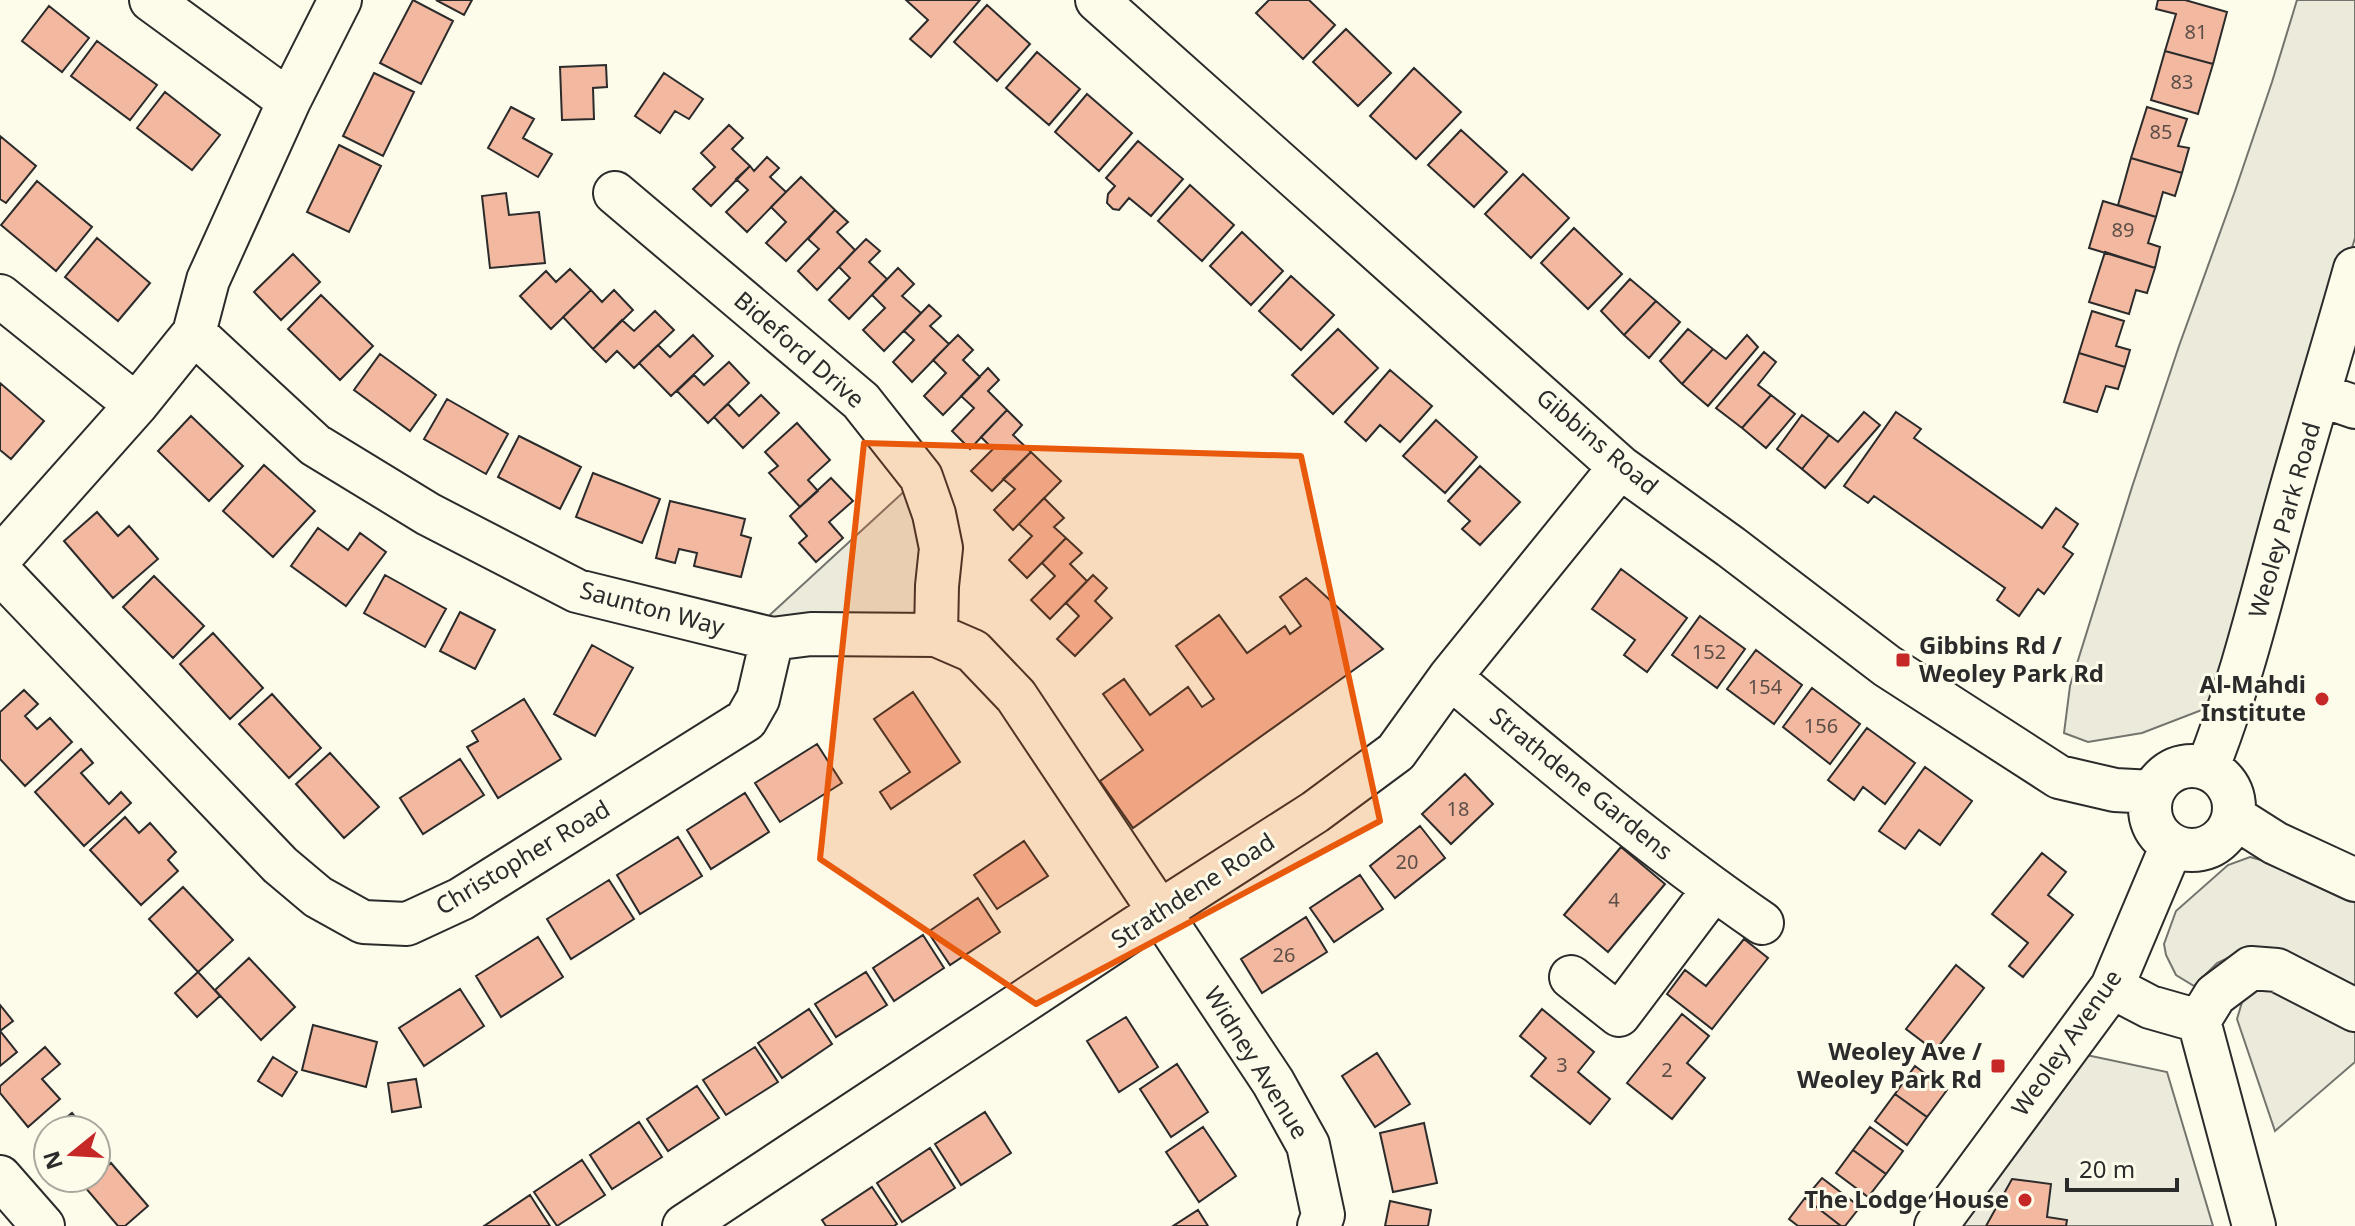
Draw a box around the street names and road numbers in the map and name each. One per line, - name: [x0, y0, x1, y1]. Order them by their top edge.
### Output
- street label: Bideford Drive: [728, 283, 872, 415]
- street label: Gibbins Road: [1530, 380, 1666, 502]
- street label: Weoley Park Road: [2240, 418, 2327, 621]
- street label: Saunton Way: [577, 572, 729, 643]
- street label: Strathdene Gardens: [1484, 699, 1680, 867]
- street label: Christopher Road: [429, 792, 615, 922]
- street label: Strathdene Road: [1104, 824, 1280, 955]
- street label: Weoley Avenue: [2003, 962, 2129, 1122]
- street label: Widney Avenue: [1197, 980, 1317, 1145]

